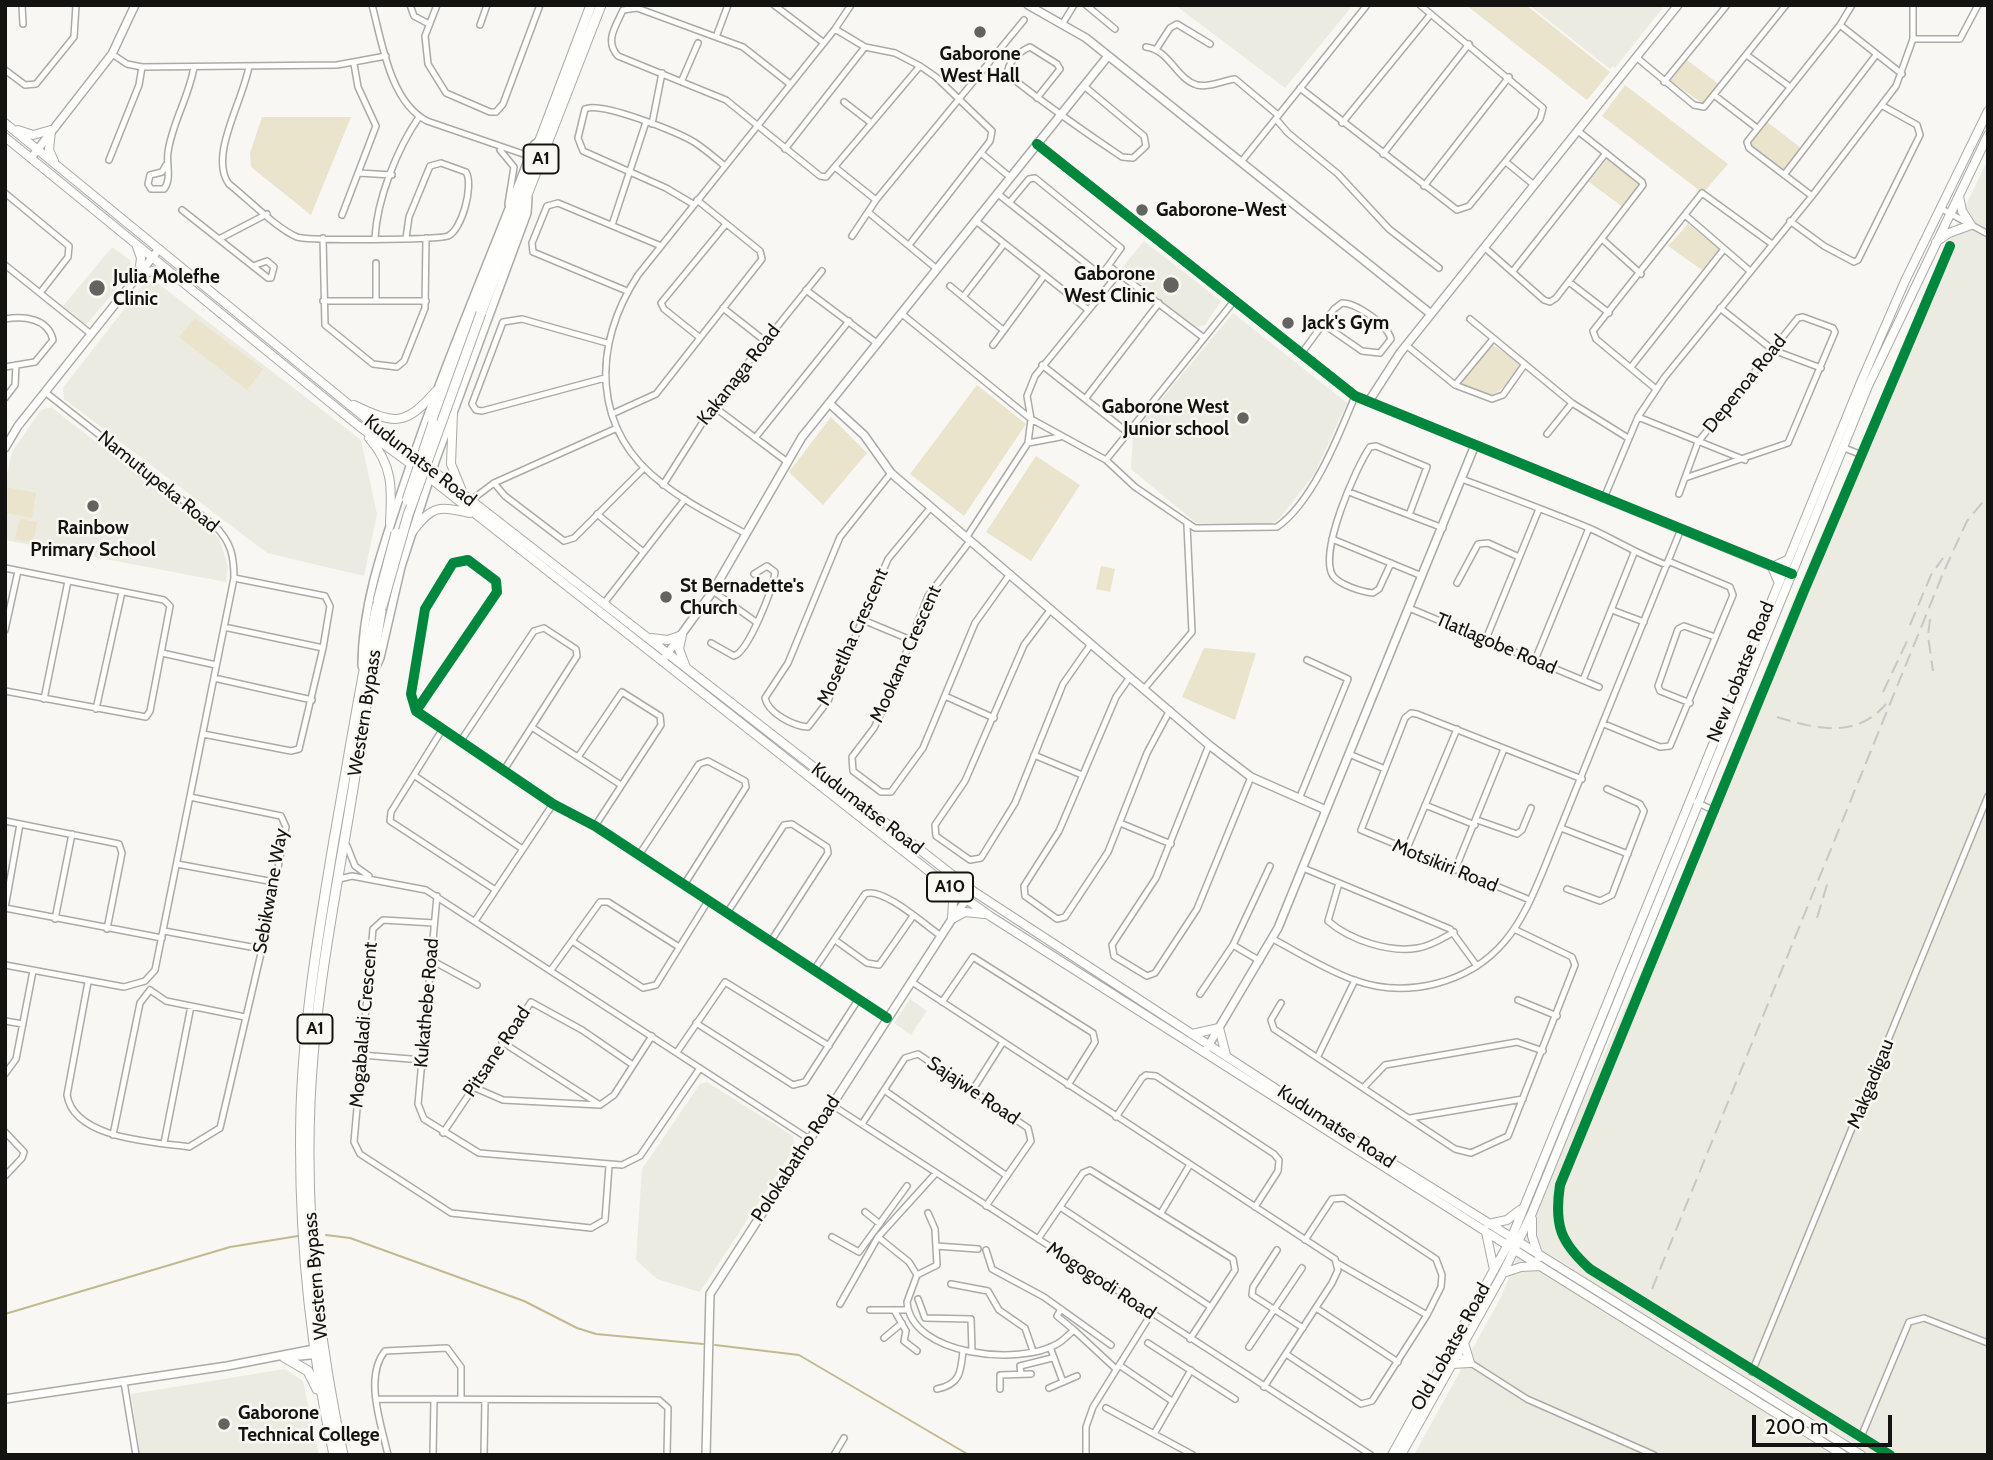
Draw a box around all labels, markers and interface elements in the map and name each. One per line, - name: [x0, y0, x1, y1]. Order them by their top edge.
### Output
- marker: Gaborone West Hall: [972, 24, 988, 40]
- place label: Gaborone West Hall: [940, 43, 1020, 87]
- road number: A1: [524, 144, 558, 174]
- place label: Gaborone-West: [1156, 199, 1287, 221]
- marker: Gaborone-West: [1134, 202, 1150, 218]
- place label: Gaborone West Clinic: [1064, 263, 1155, 307]
- place label: Julia Molefhe Clinic: [113, 266, 220, 310]
- marker: Gaborone West Clinic: [1161, 275, 1181, 295]
- marker: Julia Molefhe Clinic: [87, 278, 107, 298]
- place label: Jack's Gym: [1302, 312, 1389, 334]
- marker: Jack's Gym: [1280, 315, 1296, 331]
- street label: Kakanaga Road: [693, 320, 785, 430]
- street label: Depenoa Road: [1699, 330, 1791, 438]
- place label: Gaborone West Junior school: [1102, 396, 1229, 440]
- street label: Kudumatse Road: [359, 410, 481, 512]
- marker: Gaborone West Junior school: [1235, 410, 1251, 426]
- street label: Namutupeka Road: [93, 426, 223, 538]
- marker: Rainbow Primary School: [85, 498, 101, 514]
- place label: Rainbow Primary School: [30, 517, 156, 561]
- street label: Mosetlha Crescent: [813, 565, 893, 709]
- place label: St Bernadette's Church: [680, 575, 804, 619]
- street label: Mookana Crescent: [866, 582, 946, 726]
- marker: St Bernadette's Church: [658, 589, 674, 605]
- street label: New Lobatse Road: [1702, 598, 1780, 746]
- street label: Tlatlagobe Road: [1432, 608, 1560, 680]
- street label: Western Bypass: [344, 648, 386, 778]
- street label: Kudumatse Road: [806, 758, 928, 860]
- street label: Sebikwane Way: [249, 827, 293, 955]
- street label: Motsikiri Road: [1389, 834, 1501, 898]
- road number: A10: [927, 872, 973, 902]
- street label: Kukathebe Road: [410, 937, 444, 1069]
- street label: Mogabaladi Crescent: [345, 941, 383, 1109]
- street label: Pitsane Road: [458, 1003, 536, 1101]
- road number: A1: [298, 1014, 332, 1044]
- street label: Makgadigau: [1843, 1036, 1899, 1132]
- street label: Sajajwe Road: [923, 1052, 1023, 1130]
- street label: Kudumatse Road: [1273, 1080, 1399, 1174]
- street label: Polokabatho Road: [747, 1092, 845, 1226]
- street label: Western Bypass: [299, 1211, 333, 1341]
- street label: Mogogodi Road: [1042, 1237, 1160, 1325]
- street label: Old Lobatse Road: [1406, 1279, 1496, 1415]
- scale bar: [1755, 1400, 1895, 1444]
- place label: Gaborone Technical College: [238, 1402, 380, 1446]
- text: 200 m: [1765, 1414, 1828, 1439]
- marker: Gaborone Technical College: [216, 1416, 232, 1432]

